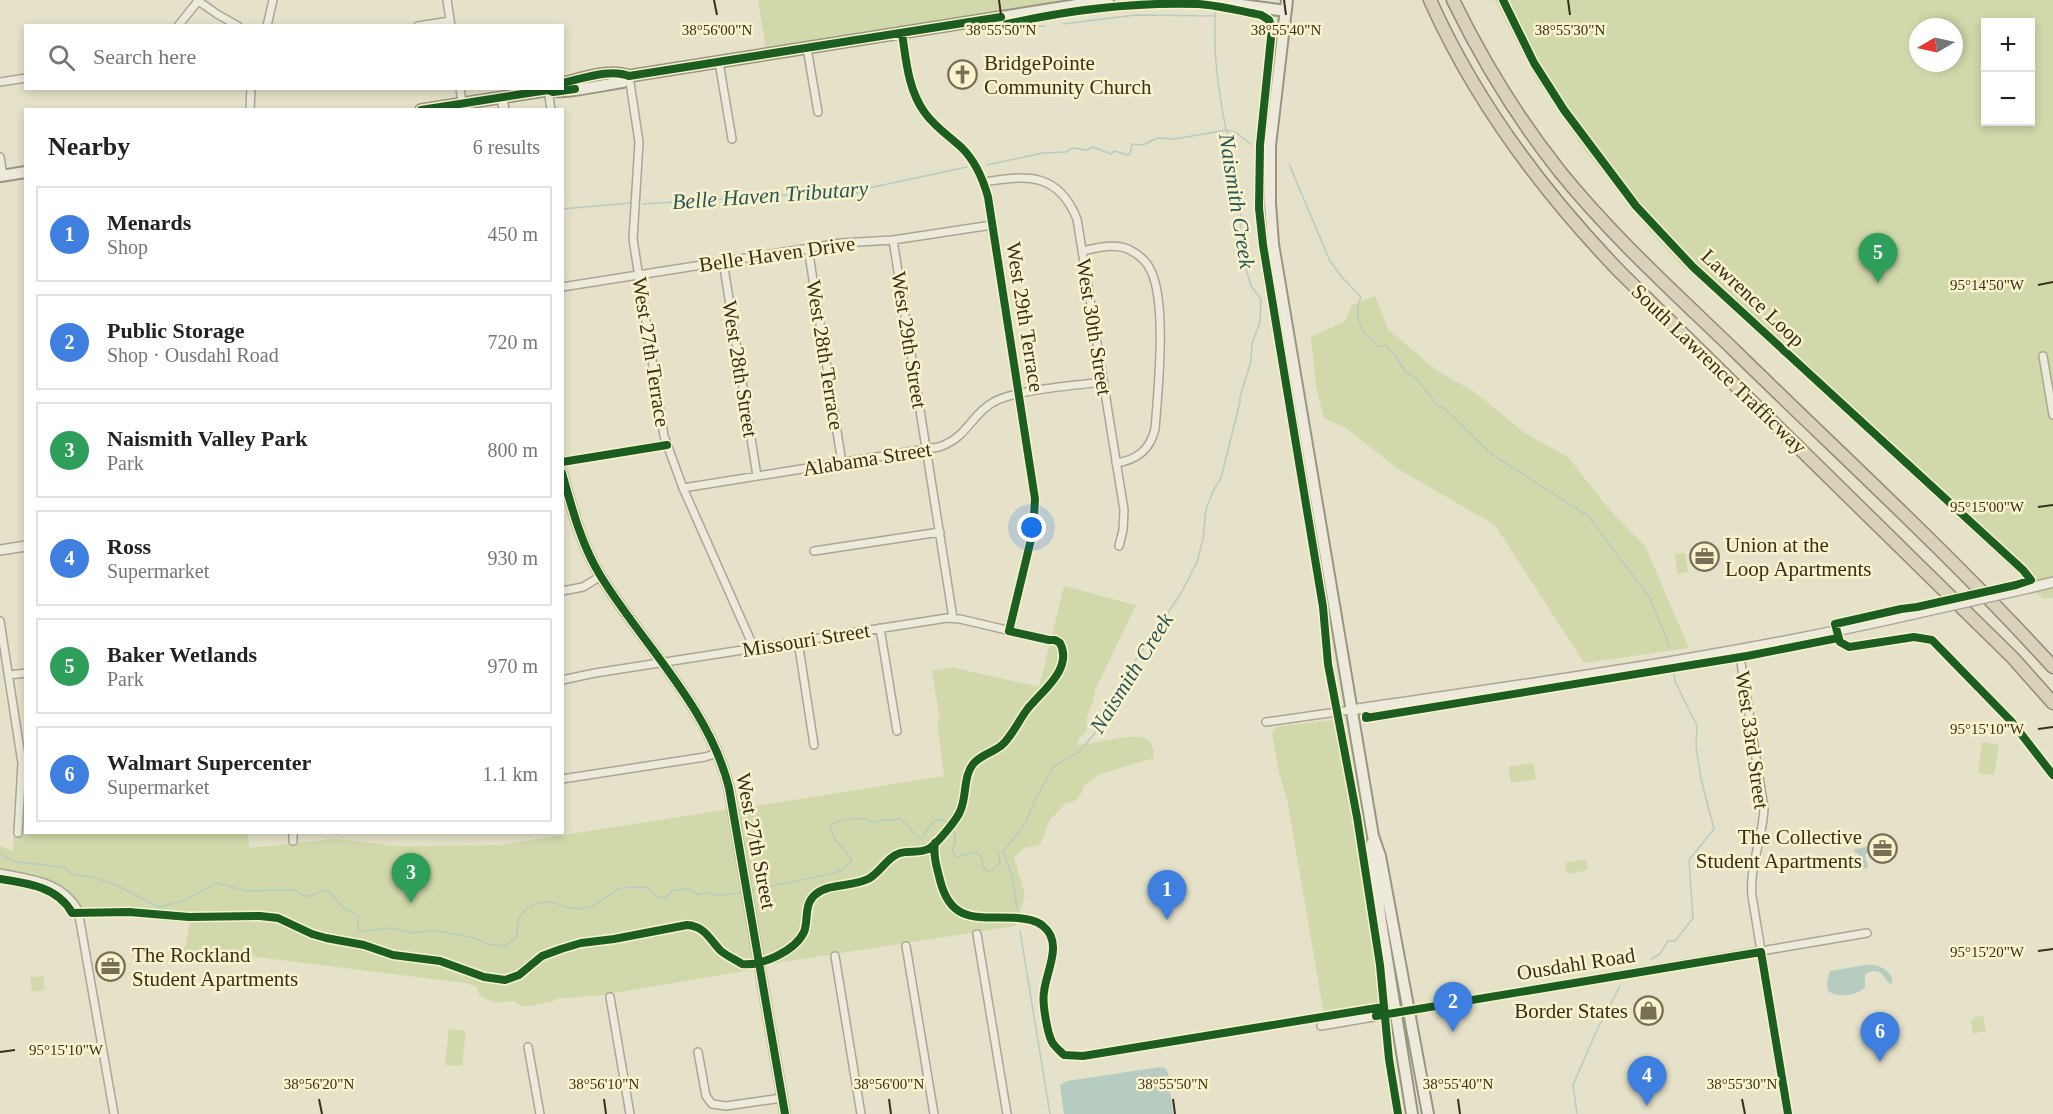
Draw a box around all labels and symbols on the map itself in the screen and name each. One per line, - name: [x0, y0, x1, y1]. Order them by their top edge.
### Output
- north arrow: [1909, 18, 1963, 72]
- text: 38°56'00"N: [682, 22, 752, 38]
- text: 38°55'50"N: [966, 22, 1036, 38]
- text: 38°55'40"N: [1251, 22, 1321, 38]
- text: 38°55'30"N: [1535, 22, 1605, 38]
- place label: BridgePointe Community Church: [984, 51, 1152, 99]
- church icon: BridgePointe Community Church: [947, 59, 979, 91]
- water label: Naismith Creek: [1214, 131, 1260, 272]
- water label: Belle Haven Tributary: [671, 176, 869, 214]
- street label: Belle Haven Drive: [697, 231, 857, 277]
- pin: 5: [1858, 234, 1898, 283]
- street label: West 29th Terrace: [1001, 240, 1049, 394]
- street label: Lawrence Loop: [1696, 244, 1810, 352]
- street label: West 30th Street: [1071, 257, 1117, 397]
- street label: West 29th Street: [886, 270, 932, 410]
- street label: West 27th Terrace: [627, 275, 675, 429]
- text: 95°14'50"W: [1950, 277, 2025, 293]
- street label: West 28th Terrace: [801, 278, 849, 432]
- street label: South Lawrence Trafficway: [1626, 279, 1812, 459]
- street label: West 28th Street: [717, 299, 763, 439]
- street label: Alabama Street: [801, 437, 933, 481]
- text: 95°15'00"W: [1950, 499, 2025, 515]
- your location: [1017, 513, 1046, 542]
- place label: Union at the Loop Apartments: [1725, 533, 1871, 581]
- office icon: Union at the Loop Apartments: [1688, 541, 1720, 573]
- water label: Naismith Creek: [1084, 607, 1178, 738]
- street label: Missouri Street: [740, 618, 872, 662]
- street label: West 33rd Street: [1730, 669, 1774, 811]
- text: 95°15'10"W: [1950, 721, 2025, 737]
- street label: West 27th Street: [731, 771, 781, 911]
- place label: The Collective Student Apartments: [1696, 825, 1862, 873]
- office icon: The Collective Student Apartments: [1867, 833, 1899, 865]
- pin: 3: [392, 854, 430, 903]
- pin: 1: [1148, 870, 1186, 920]
- place label: The Rockland Student Apartments: [132, 943, 298, 991]
- street label: Ousdahl Road: [1515, 943, 1637, 985]
- text: 95°15'20"W: [1950, 944, 2025, 960]
- office icon: The Rockland Student Apartments: [95, 951, 127, 983]
- pin: 2: [1434, 982, 1472, 1032]
- shop icon: Border States: [1633, 995, 1665, 1027]
- place label: Border States: [1514, 999, 1628, 1023]
- pin: 6: [1860, 1012, 1900, 1062]
- text: 95°15'10"W: [29, 1042, 104, 1058]
- pin: 4: [1628, 1056, 1666, 1106]
- text: 38°56'20"N: [284, 1076, 354, 1092]
- text: 38°56'10"N: [569, 1076, 639, 1092]
- text: 38°56'00"N: [854, 1076, 924, 1092]
- text: 38°55'50"N: [1138, 1076, 1208, 1092]
- text: 38°55'40"N: [1423, 1076, 1493, 1092]
- text: 38°55'30"N: [1707, 1076, 1777, 1092]

